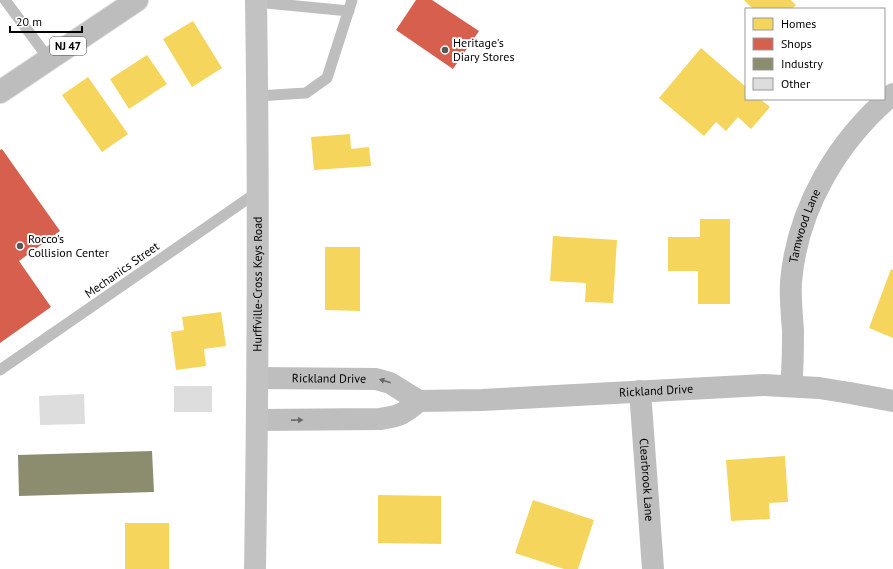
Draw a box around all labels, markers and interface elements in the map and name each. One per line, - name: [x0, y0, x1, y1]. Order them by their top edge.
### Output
- scale bar: [10, 8, 82, 34]
- legend: [745, 8, 885, 100]
- text: 20 m: [16, 14, 42, 29]
- text: Homes: [781, 16, 816, 31]
- place label: Heritage's Diary Stores: [453, 35, 514, 64]
- text: Shops: [781, 36, 812, 51]
- road number: NJ 47: [50, 37, 86, 55]
- marker: Heritage's Diary Stores: [440, 45, 450, 55]
- text: Industry: [781, 56, 823, 71]
- text: Other: [781, 76, 810, 91]
- street label: Tamwood Lane: [785, 186, 823, 264]
- street label: Hurffville-Cross Keys Road: [249, 216, 265, 352]
- place label: Rocco's Collision Center: [28, 231, 109, 260]
- street label: Mechanics Street: [82, 238, 162, 301]
- marker: Rocco's Collision Center: [15, 241, 25, 251]
- street label: Rickland Drive: [292, 370, 366, 386]
- one-way arrow: [379, 378, 391, 384]
- street label: Rickland Drive: [619, 381, 693, 400]
- one-way arrow: [291, 417, 304, 423]
- street label: Clearbrook Lane: [636, 438, 657, 522]

